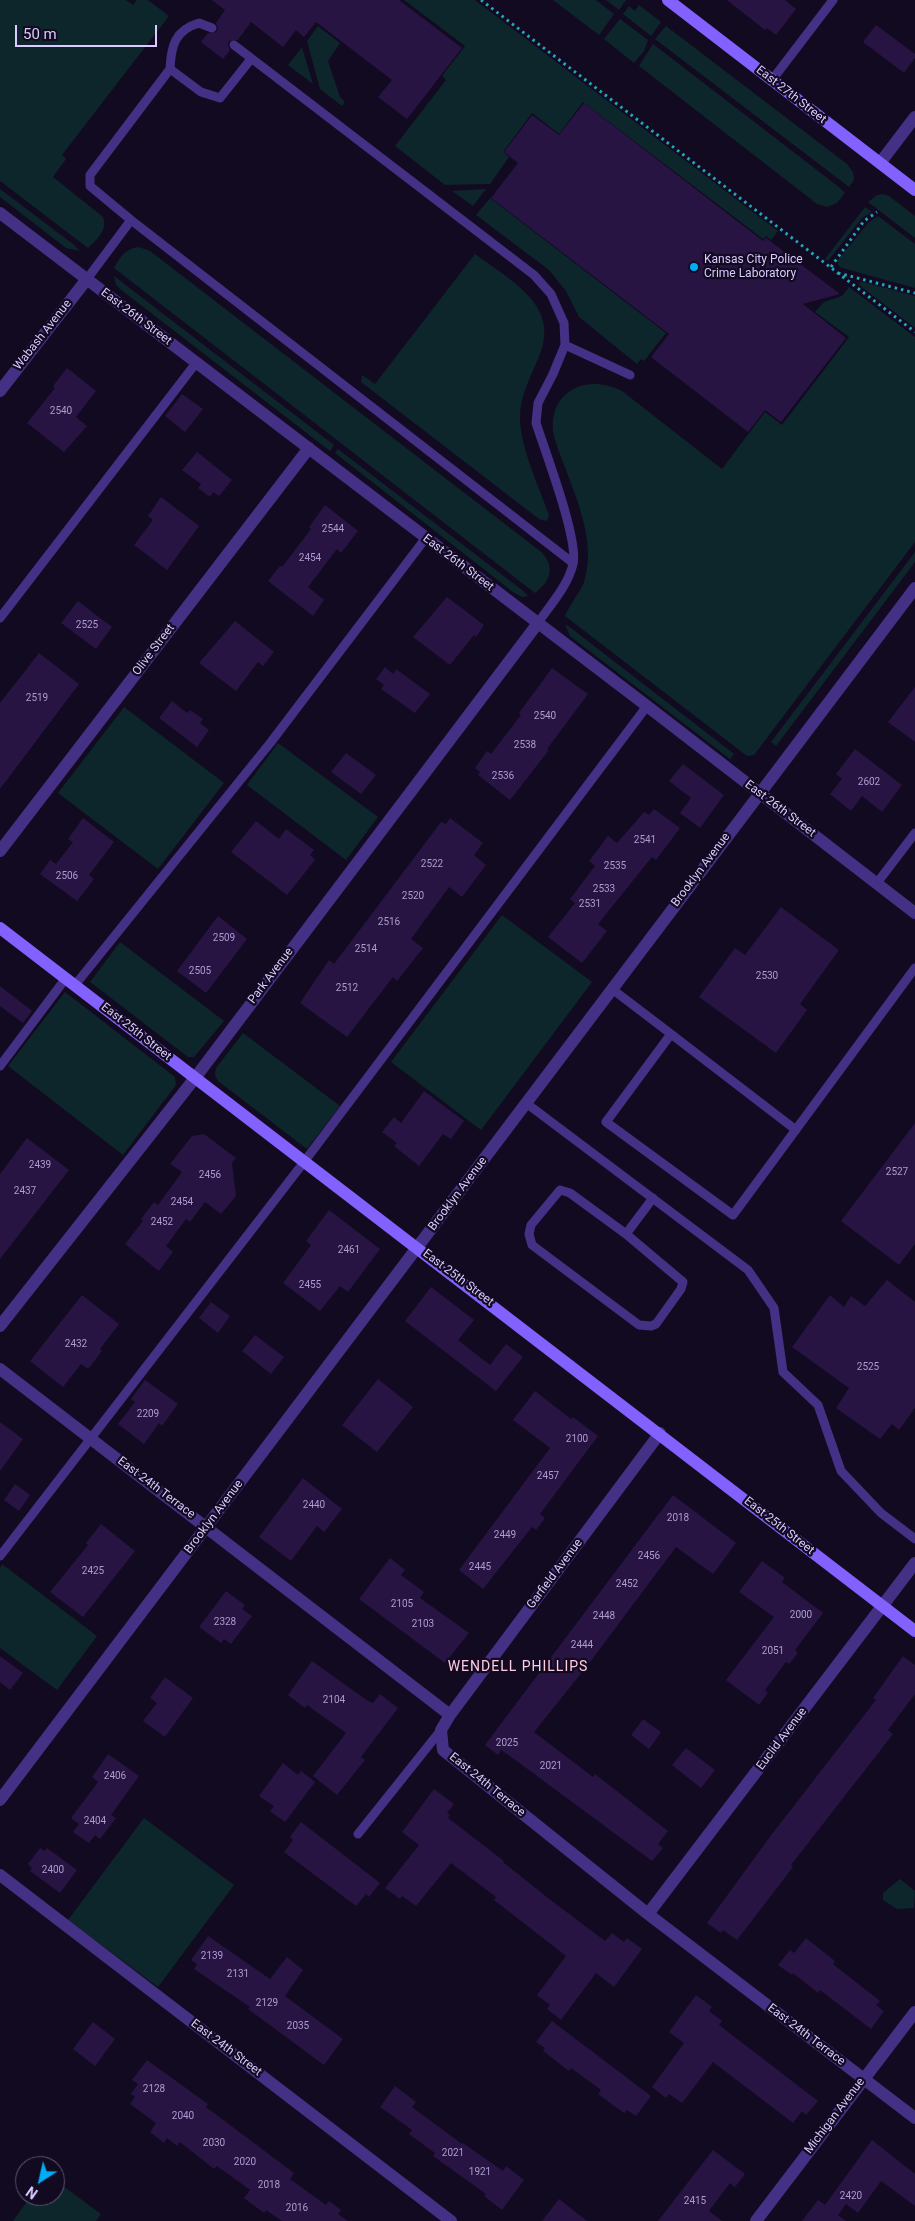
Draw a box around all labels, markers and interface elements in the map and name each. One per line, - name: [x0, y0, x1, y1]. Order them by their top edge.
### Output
- scale bar: [18, 15, 160, 47]
- text: 50 m: [23, 25, 57, 43]
- street label: East 27th Street: [753, 63, 829, 127]
- place label: Kansas City Police Crime Laboratory: [704, 253, 803, 281]
- marker: Kansas City Police Crime Laboratory: [688, 261, 700, 273]
- street label: East 26th Street: [98, 286, 174, 348]
- street label: Wabash Avenue: [11, 297, 75, 373]
- house number: 2540: [50, 405, 72, 417]
- house number: 2544: [322, 523, 344, 535]
- street label: East 26th Street: [420, 532, 496, 594]
- house number: 2454: [299, 552, 321, 564]
- house number: 2525: [76, 619, 98, 631]
- street label: Olive Street: [130, 621, 178, 679]
- house number: 2519: [26, 692, 48, 704]
- house number: 2540: [534, 710, 556, 722]
- house number: 2538: [514, 739, 536, 751]
- house number: 2536: [492, 770, 514, 782]
- house number: 2602: [858, 776, 880, 788]
- street label: East 26th Street: [742, 778, 818, 840]
- street label: Brooklyn Avenue: [669, 830, 733, 910]
- house number: 2541: [634, 834, 656, 846]
- house number: 2522: [421, 858, 443, 870]
- house number: 2535: [604, 860, 626, 872]
- house number: 2506: [56, 870, 78, 882]
- house number: 2533: [593, 883, 615, 895]
- house number: 2520: [402, 890, 424, 902]
- house number: 2531: [579, 898, 601, 910]
- house number: 2516: [378, 916, 400, 928]
- house number: 2509: [213, 932, 235, 944]
- house number: 2514: [355, 943, 377, 955]
- street label: Park Avenue: [245, 945, 297, 1007]
- house number: 2505: [189, 965, 211, 977]
- house number: 2530: [756, 970, 778, 982]
- house number: 2512: [336, 982, 358, 994]
- street label: East 25th Street: [98, 1000, 174, 1064]
- street label: Brooklyn Avenue: [426, 1154, 490, 1234]
- house number: 2439: [29, 1159, 51, 1171]
- house number: 2527: [886, 1166, 908, 1178]
- house number: 2456: [199, 1169, 221, 1181]
- house number: 2437: [14, 1185, 36, 1197]
- house number: 2454: [171, 1196, 193, 1208]
- house number: 2452: [151, 1216, 173, 1228]
- house number: 2461: [338, 1244, 360, 1256]
- street label: East 25th Street: [420, 1247, 496, 1309]
- house number: 2455: [299, 1279, 321, 1291]
- house number: 2432: [65, 1338, 87, 1350]
- house number: 2525: [857, 1361, 879, 1373]
- house number: 2209: [137, 1408, 159, 1420]
- house number: 2100: [566, 1433, 588, 1445]
- street label: East 24th Terrace: [114, 1454, 198, 1522]
- house number: 2457: [537, 1470, 559, 1482]
- street label: Brooklyn Avenue: [182, 1477, 246, 1557]
- street label: East 25th Street: [741, 1494, 817, 1558]
- house number: 2440: [303, 1499, 325, 1511]
- house number: 2018: [667, 1512, 689, 1524]
- house number: 2449: [494, 1529, 516, 1541]
- street label: Garfield Avenue: [524, 1536, 586, 1612]
- house number: 2456: [638, 1550, 660, 1562]
- house number: 2445: [469, 1561, 491, 1573]
- house number: 2425: [82, 1565, 104, 1577]
- house number: 2452: [616, 1578, 638, 1590]
- house number: 2105: [391, 1598, 413, 1610]
- house number: 2000: [790, 1609, 812, 1621]
- house number: 2448: [593, 1610, 615, 1622]
- house number: 2328: [214, 1616, 236, 1628]
- house number: 2103: [412, 1618, 434, 1630]
- house number: 2444: [571, 1639, 593, 1651]
- house number: 2051: [762, 1645, 784, 1657]
- district label: WENDELL PHILLIPS: [446, 1659, 590, 1675]
- house number: 2104: [323, 1694, 345, 1706]
- street label: Euclid Avenue: [754, 1705, 810, 1773]
- house number: 2025: [496, 1737, 518, 1749]
- street label: East 24th Terrace: [446, 1750, 528, 1820]
- house number: 2021: [540, 1760, 562, 1772]
- house number: 2406: [104, 1770, 126, 1782]
- house number: 2404: [84, 1815, 106, 1827]
- house number: 2400: [42, 1864, 64, 1876]
- house number: 2139: [201, 1950, 223, 1962]
- house number: 2131: [227, 1968, 249, 1980]
- house number: 2129: [256, 1997, 278, 2009]
- street label: East 24th Terrace: [764, 2001, 848, 2069]
- street label: East 24th Street: [188, 2017, 264, 2079]
- house number: 2035: [287, 2020, 309, 2032]
- street label: Michigan Avenue: [802, 2075, 868, 2157]
- house number: 2128: [143, 2083, 165, 2095]
- house number: 2040: [172, 2110, 194, 2122]
- house number: 2030: [203, 2137, 225, 2149]
- house number: 2021: [442, 2147, 464, 2159]
- north arrow: [15, 2156, 65, 2206]
- house number: 2020: [234, 2156, 256, 2168]
- house number: 1921: [469, 2166, 491, 2178]
- house number: 2018: [258, 2179, 280, 2191]
- text: N: [23, 2183, 41, 2202]
- house number: 2420: [840, 2190, 862, 2202]
- house number: 2415: [684, 2195, 706, 2207]
- house number: 2016: [286, 2202, 308, 2214]

